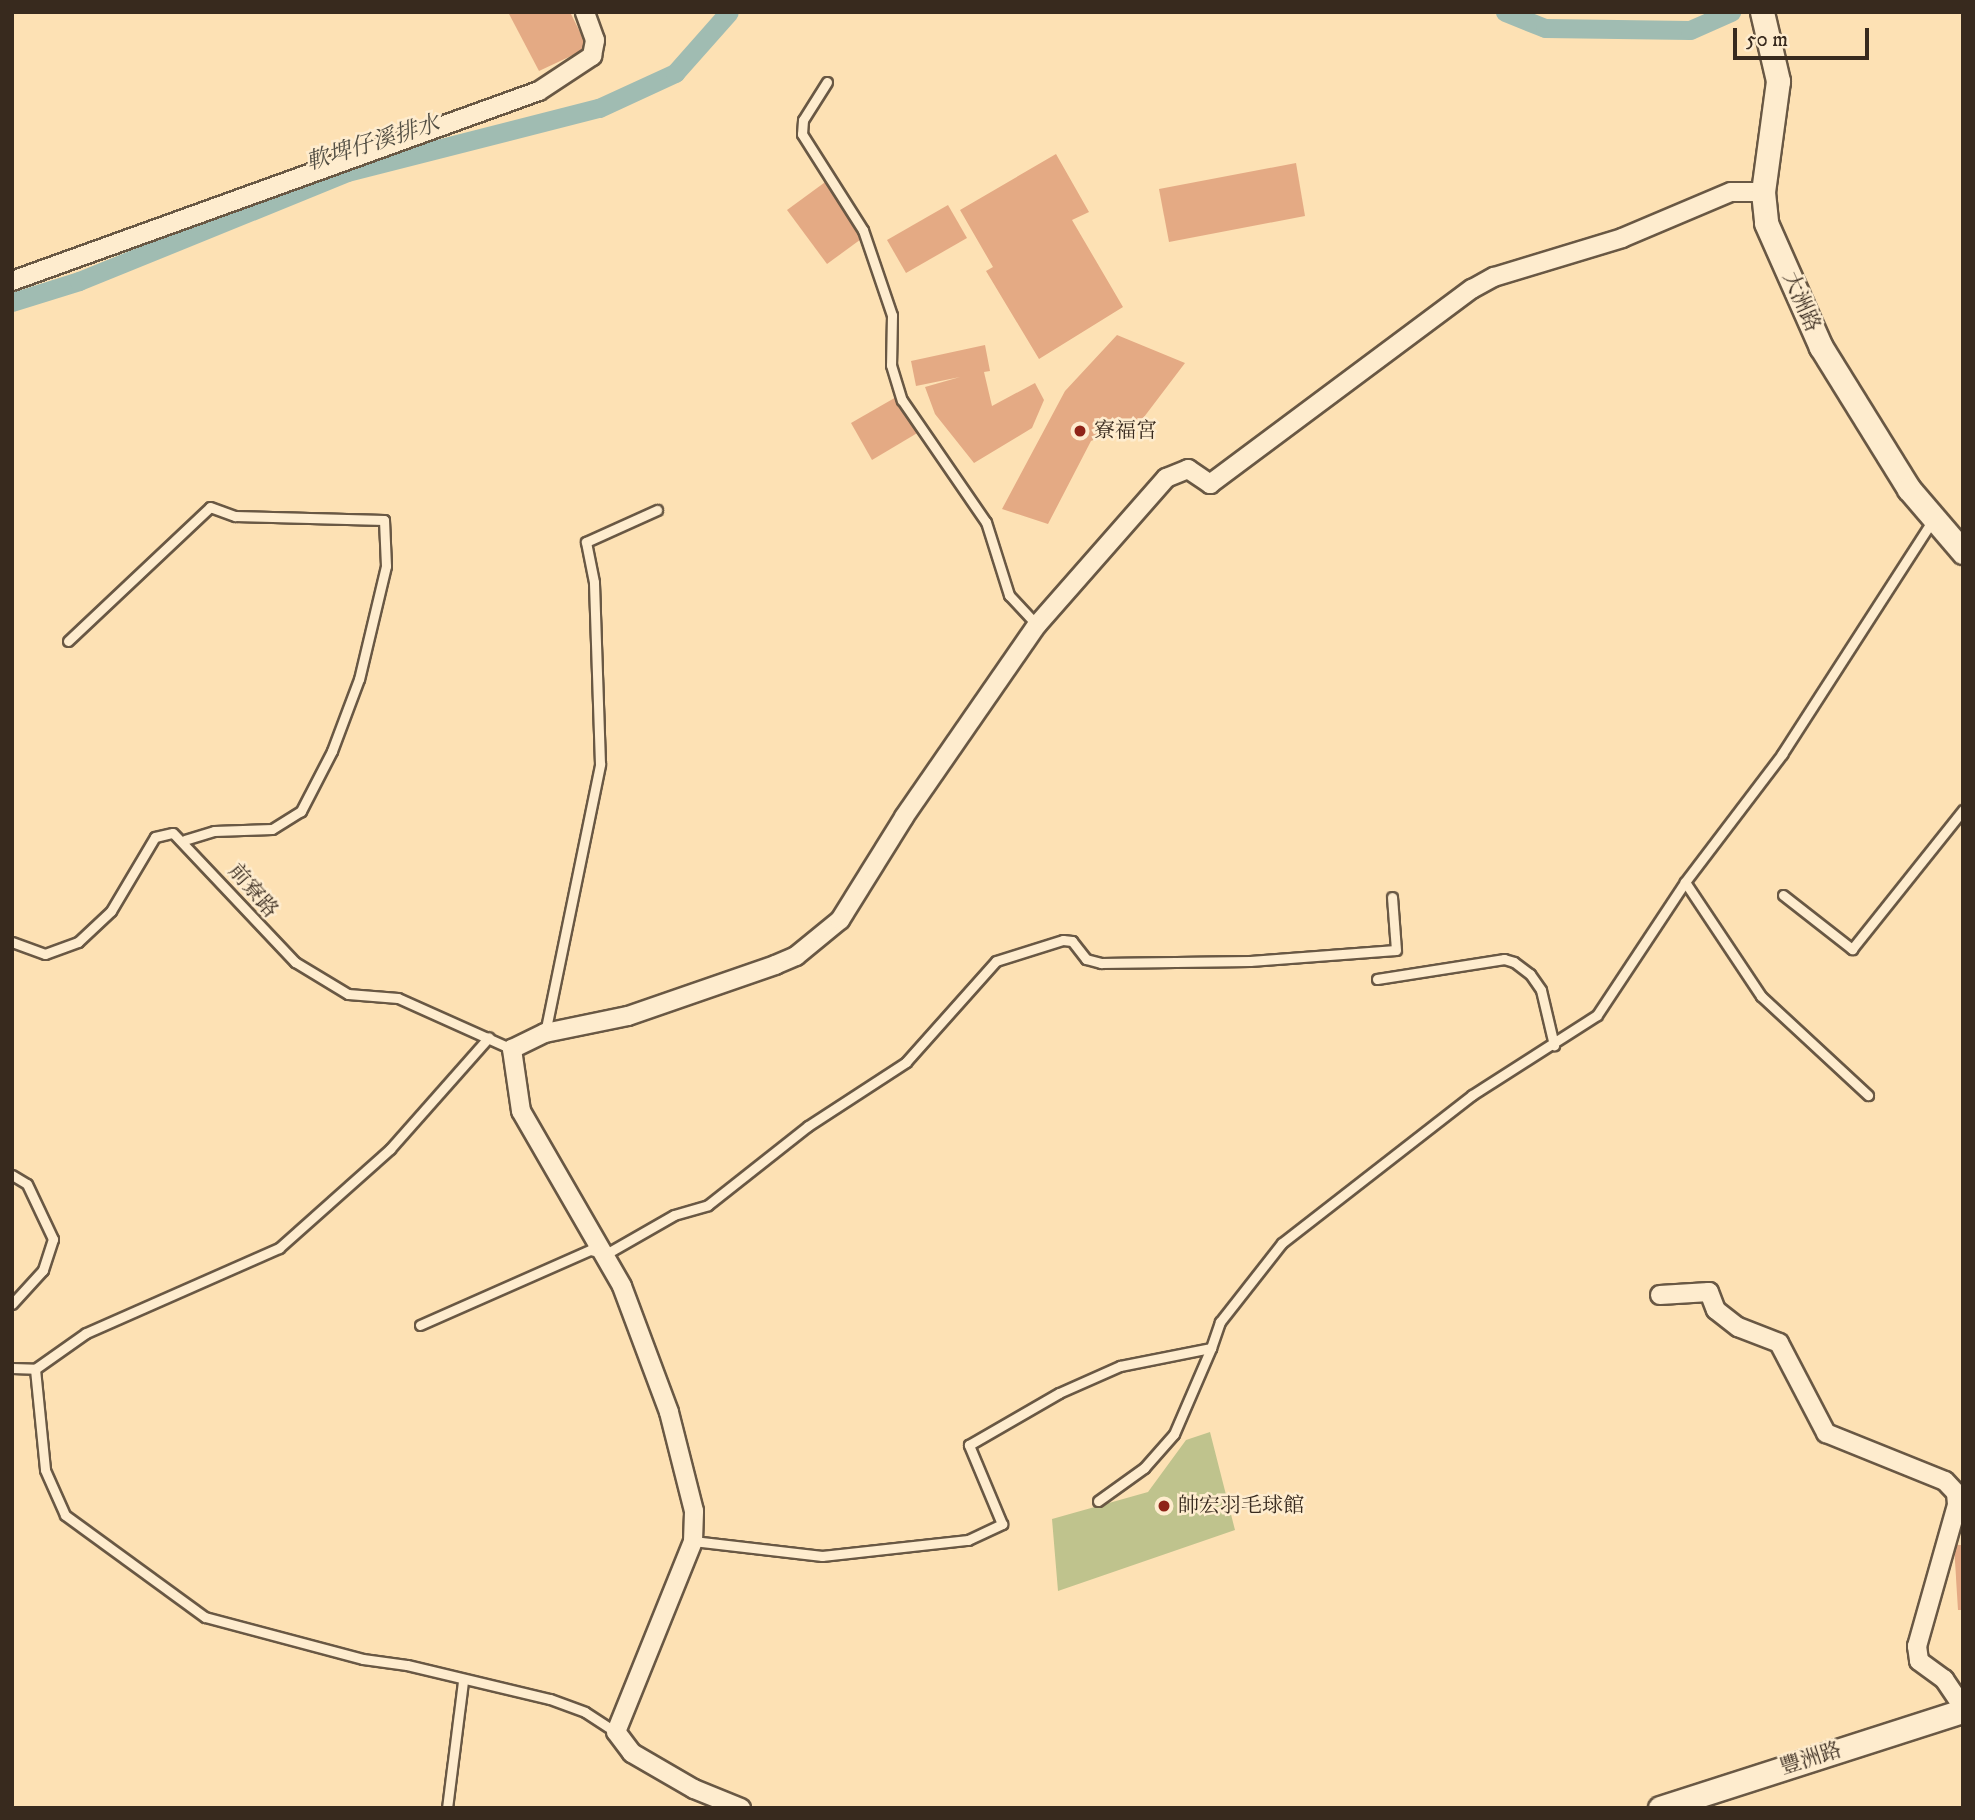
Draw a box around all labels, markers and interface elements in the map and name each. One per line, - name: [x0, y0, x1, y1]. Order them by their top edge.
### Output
- scale bar: [1737, 14, 1874, 58]
- text: 50 m: [1746, 27, 1788, 53]
- water label: 軟埤仔溪排水: [303, 111, 443, 177]
- street label: 大洲路: [1777, 268, 1825, 336]
- place label: 寮福宮: [1094, 418, 1157, 444]
- marker: 寮福宮: [1072, 423, 1088, 439]
- street label: 前寮路: [223, 859, 283, 923]
- place label: 帥宏羽毛球館: [1178, 1493, 1304, 1519]
- marker: 帥宏羽毛球館: [1156, 1498, 1172, 1514]
- street label: 豐洲路: [1777, 1737, 1845, 1781]

